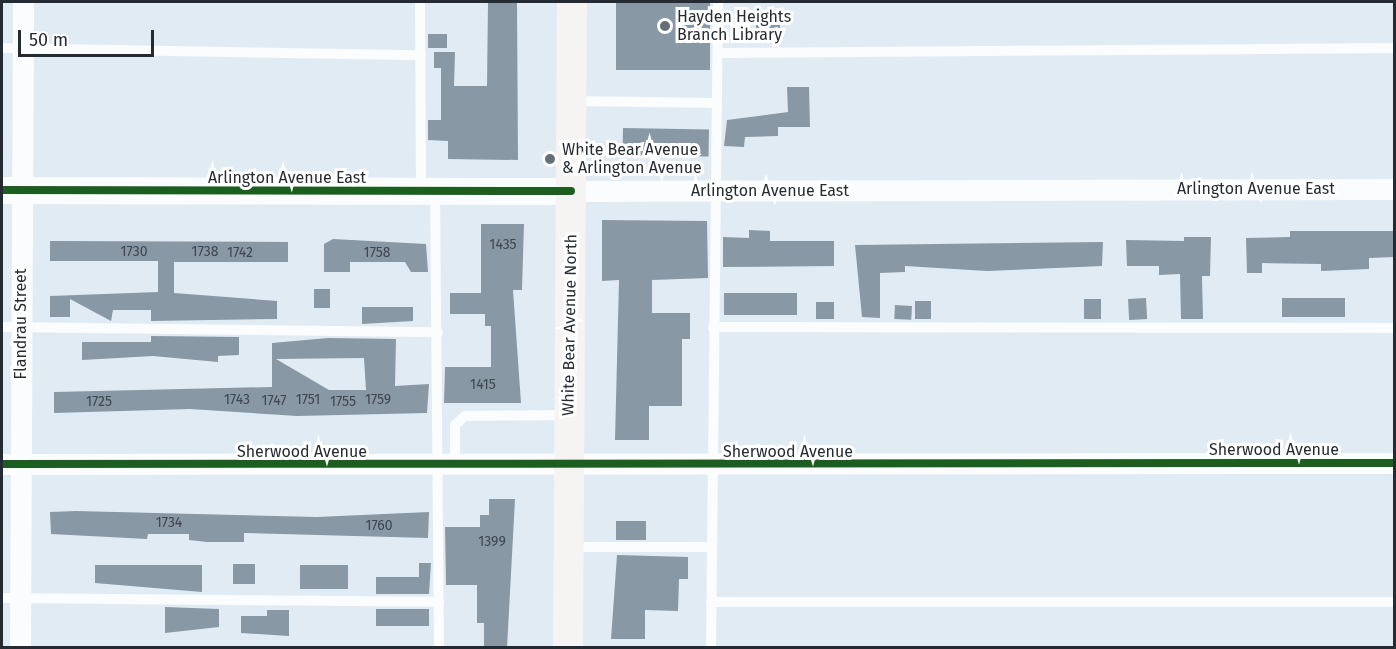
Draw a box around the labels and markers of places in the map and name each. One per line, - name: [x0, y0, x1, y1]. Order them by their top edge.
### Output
- place label: Hayden Heights Branch Library: [677, 7, 791, 45]
- marker: Hayden Heights Branch Library: [658, 19, 672, 33]
- place label: White Bear Avenue & Arlington Avenue: [562, 140, 702, 178]
- marker: White Bear Avenue & Arlington Avenue: [543, 152, 557, 166]

